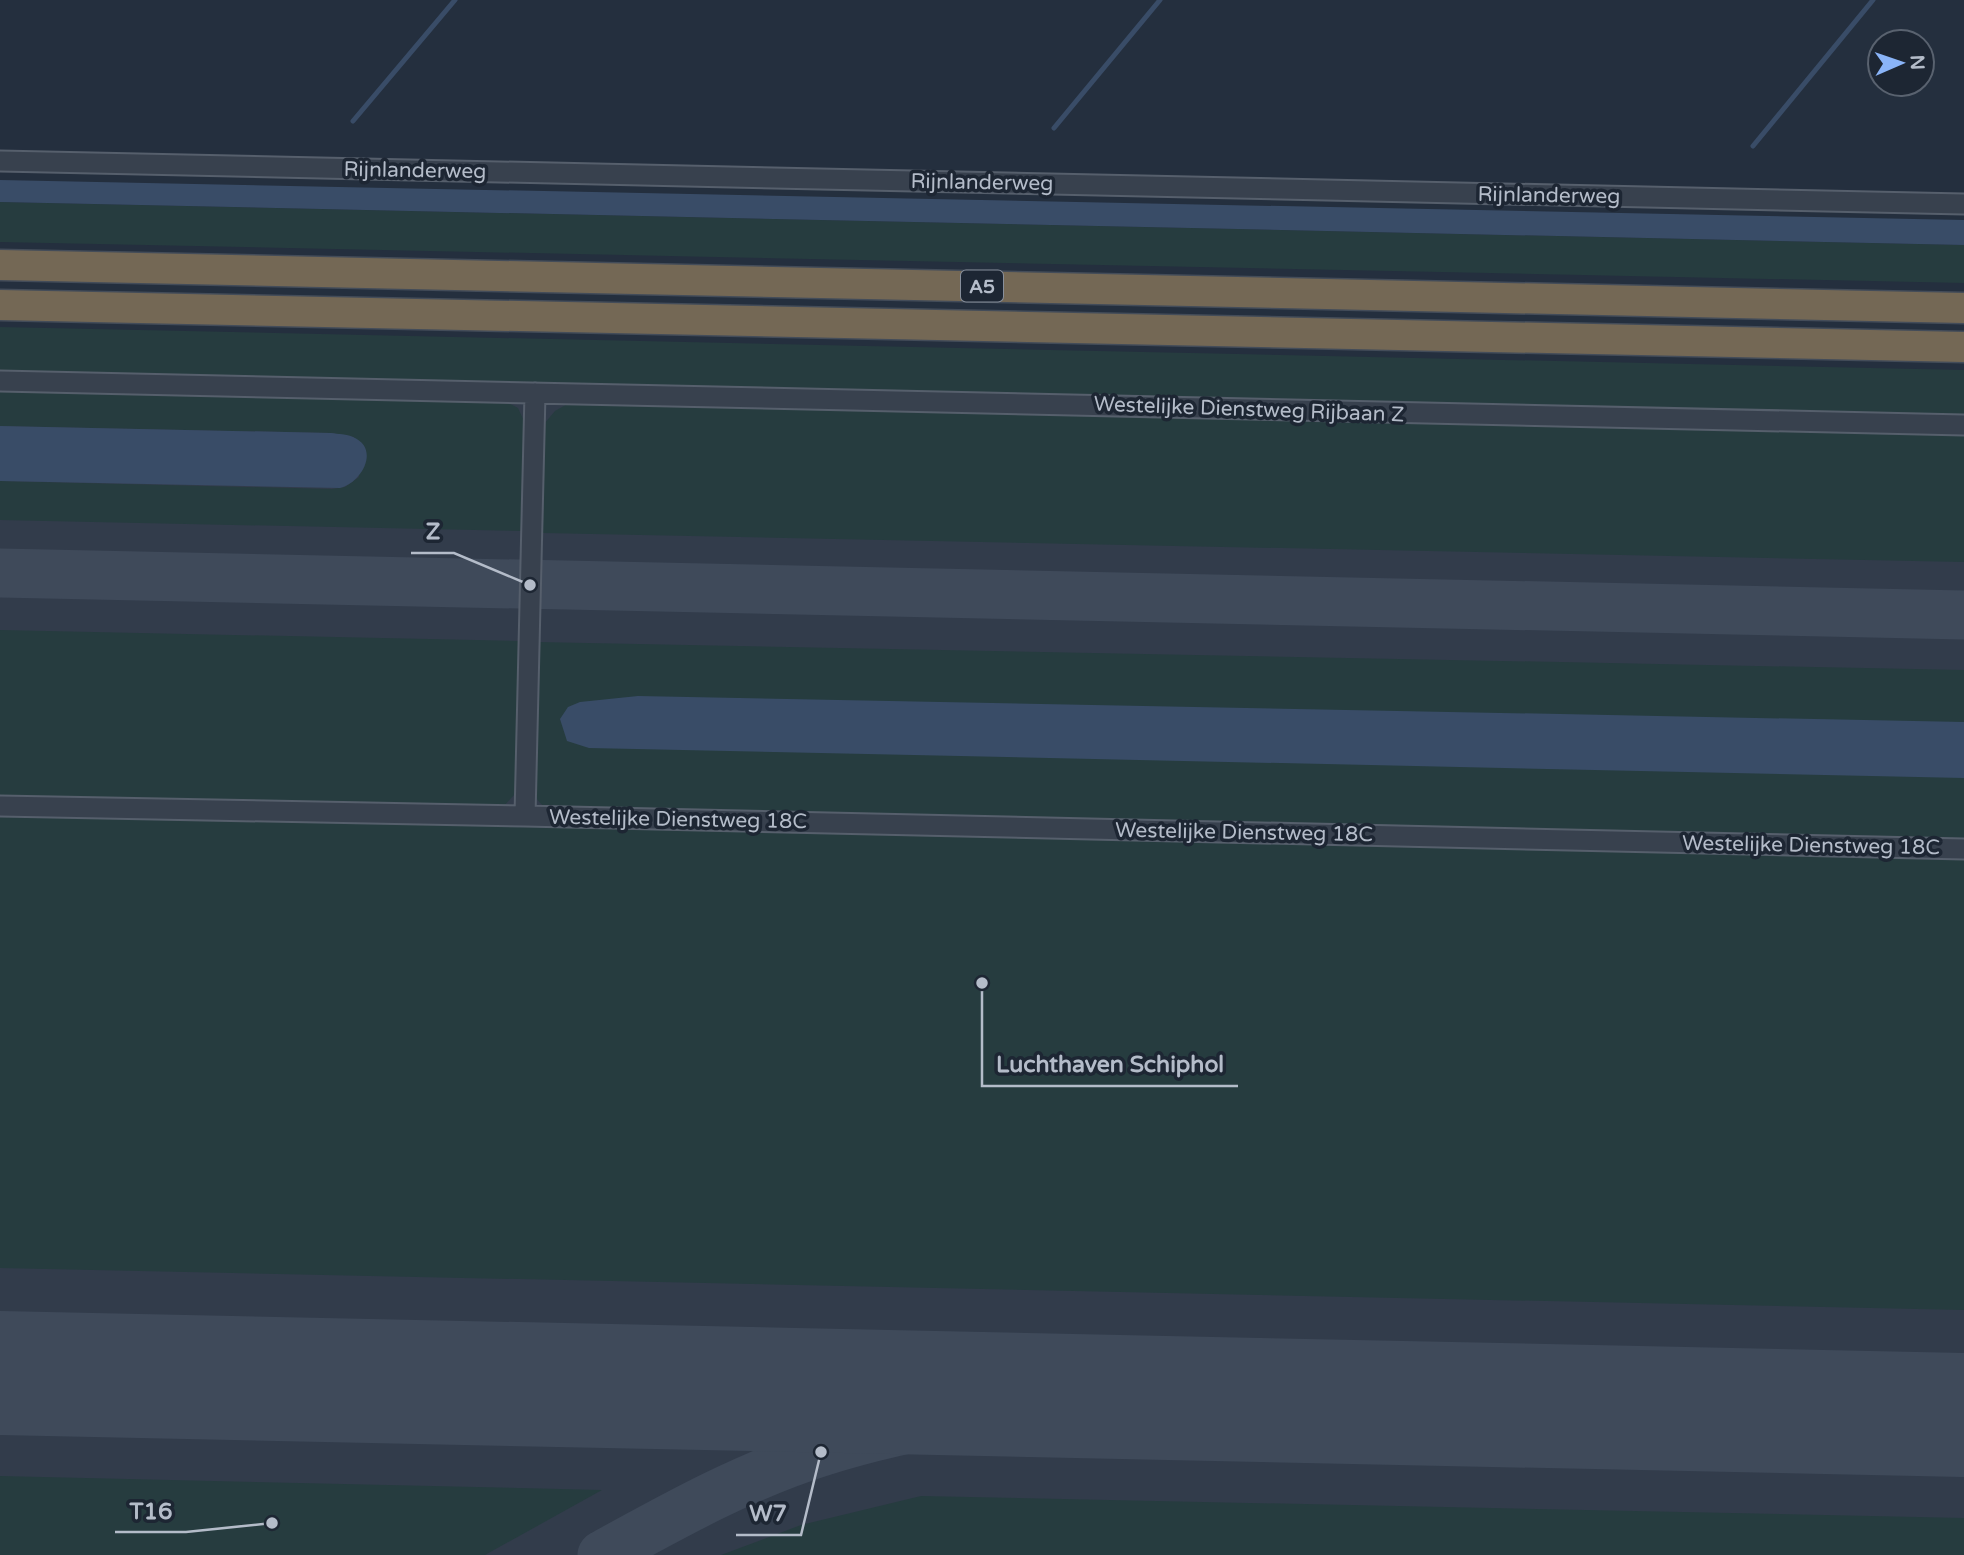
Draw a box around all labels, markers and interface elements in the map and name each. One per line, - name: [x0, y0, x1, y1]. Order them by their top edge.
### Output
- north arrow: [1866, 28, 1936, 98]
- text: N: [1906, 54, 1928, 70]
- street label: Rijnlanderweg: [343, 157, 487, 184]
- street label: Rijnlanderweg: [910, 169, 1054, 196]
- street label: Rijnlanderweg: [1477, 182, 1621, 209]
- road number: A5: [961, 270, 1003, 302]
- street label: Westelijke Dienstweg Rijbaan Z: [1093, 392, 1405, 427]
- callout: Z: [411, 509, 454, 553]
- text: Z: [426, 518, 441, 546]
- street label: Westelijke Dienstweg 18C: [549, 805, 807, 834]
- street label: Westelijke Dienstweg 18C: [1115, 818, 1373, 847]
- street label: Westelijke Dienstweg 18C: [1682, 831, 1940, 860]
- callout: Luchthaven Schiphol: [982, 1042, 1238, 1086]
- text: Luchthaven Schiphol: [996, 1051, 1224, 1079]
- callout: T16: [115, 1488, 186, 1532]
- callout: W7: [736, 1491, 801, 1535]
- text: T16: [129, 1498, 172, 1526]
- text: W7: [749, 1500, 787, 1528]

